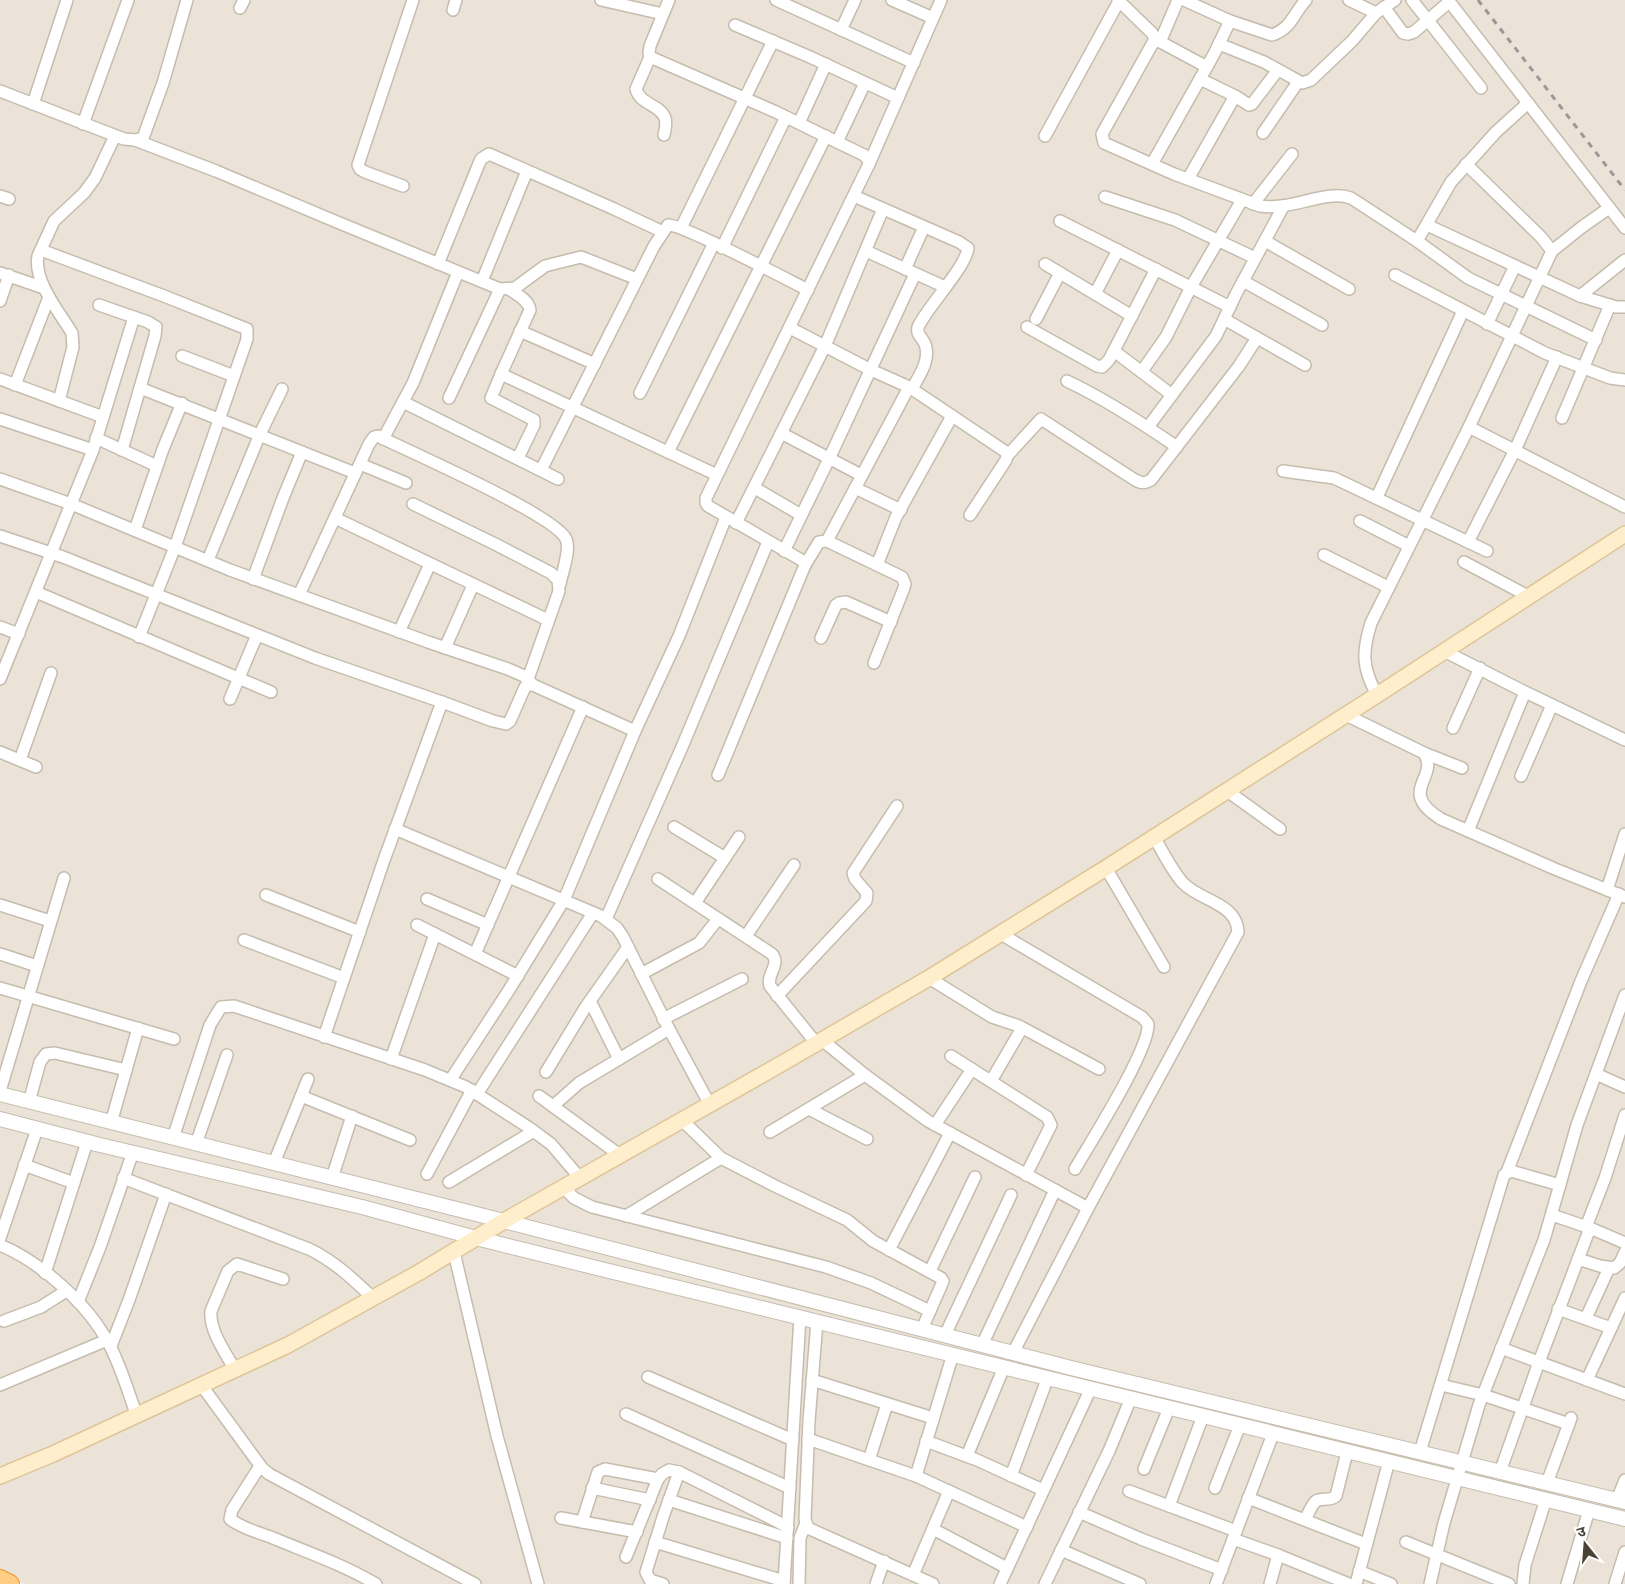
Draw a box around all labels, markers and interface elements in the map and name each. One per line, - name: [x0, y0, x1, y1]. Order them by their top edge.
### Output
- north arrow: [1560, 1519, 1610, 1569]
- text: उ: [1576, 1524, 1588, 1540]

